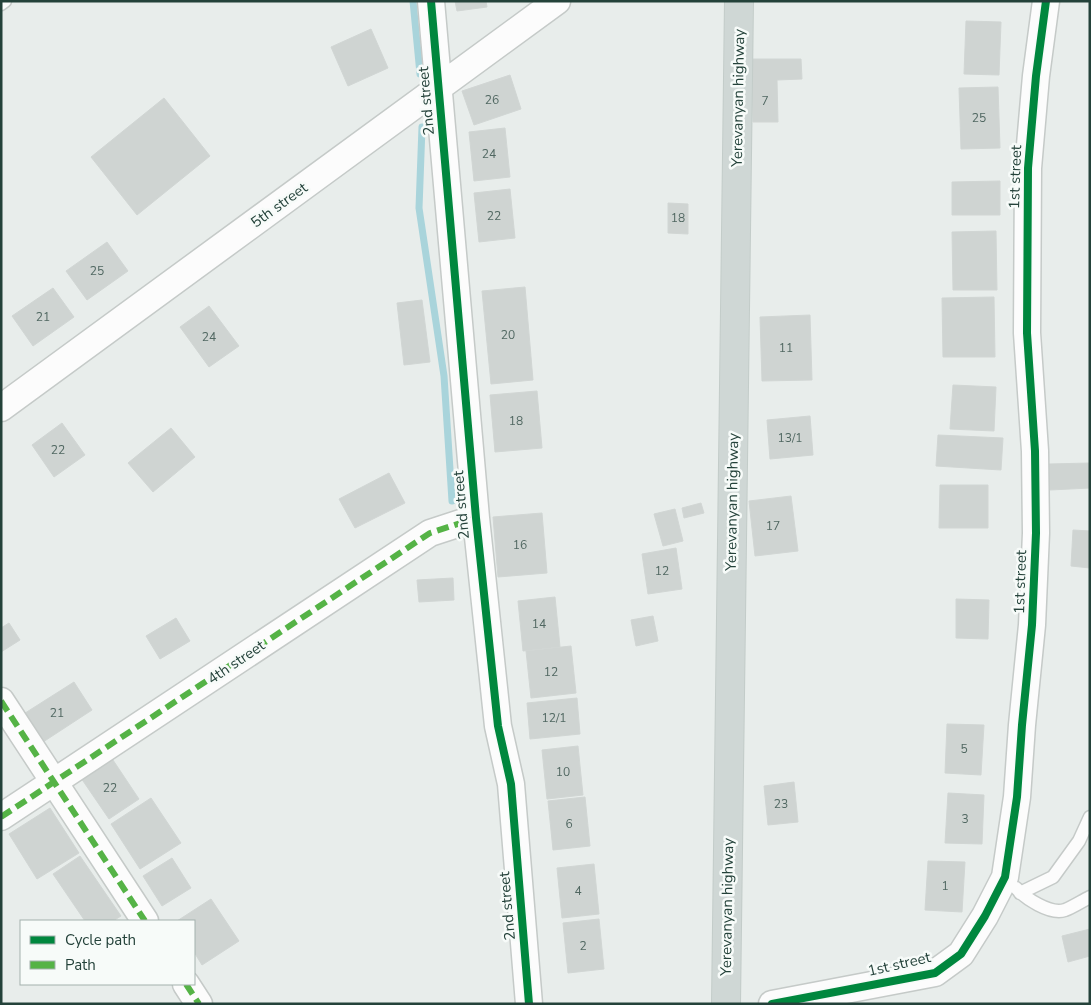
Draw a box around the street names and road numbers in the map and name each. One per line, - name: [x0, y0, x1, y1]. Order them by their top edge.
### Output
- street label: Yerevanyan highway: [727, 29, 749, 168]
- street label: 2nd street: [413, 65, 439, 136]
- street label: 1st street: [1004, 144, 1026, 209]
- street label: 5th street: [247, 177, 312, 232]
- street label: Yerevanyan highway: [721, 433, 743, 572]
- street label: 2nd street: [448, 469, 474, 540]
- street label: 1st street: [1009, 549, 1031, 614]
- street label: 4th street: [203, 635, 269, 689]
- street label: Yerevanyan highway: [716, 838, 738, 977]
- street label: 2nd street: [494, 870, 520, 941]
- street label: 1st street: [866, 947, 933, 981]

